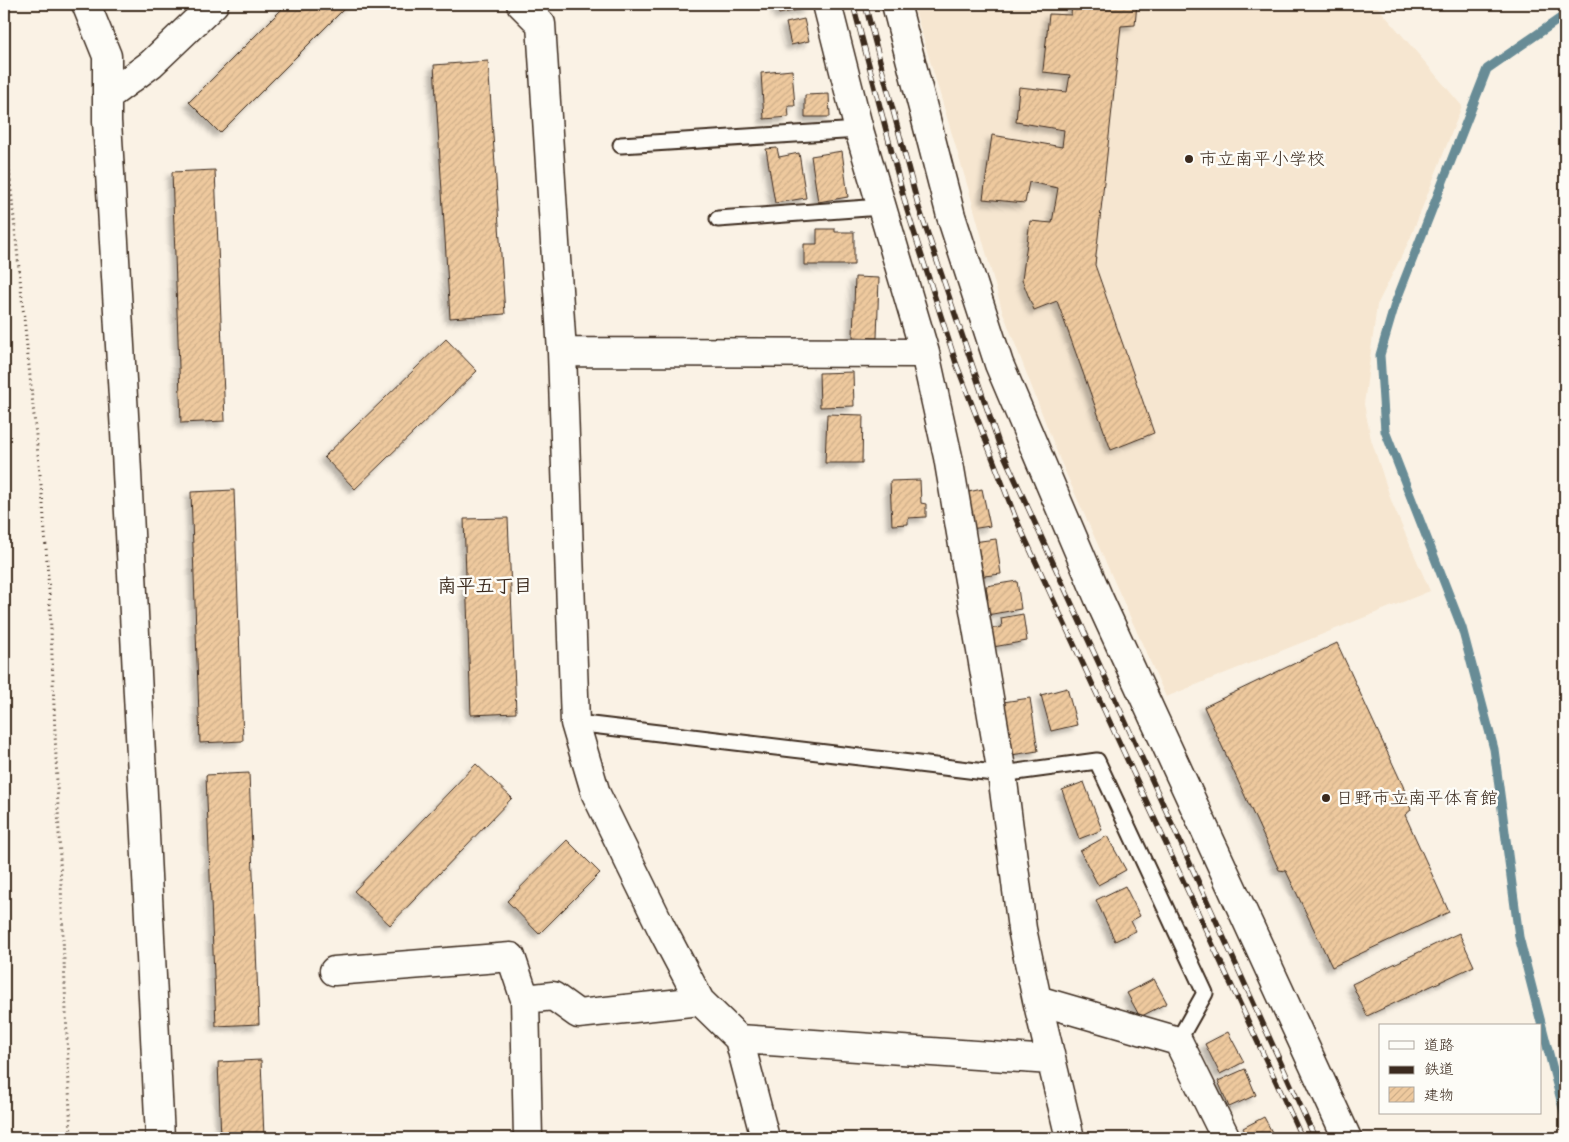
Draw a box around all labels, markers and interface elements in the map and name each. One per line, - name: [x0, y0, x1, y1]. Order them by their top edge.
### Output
- place label: 市立南平小学校: [1199, 148, 1325, 170]
- marker: 市立南平小学校: [1183, 153, 1195, 165]
- district label: 南平五丁目: [437, 574, 533, 597]
- place label: 日野市立南平体育館: [1336, 787, 1498, 809]
- marker: 日野市立南平体育館: [1320, 792, 1332, 804]
- legend: [1379, 1024, 1542, 1114]
- text: 道路: [1424, 1036, 1454, 1054]
- text: 鉄道: [1424, 1060, 1454, 1078]
- text: 建物: [1424, 1086, 1454, 1104]

